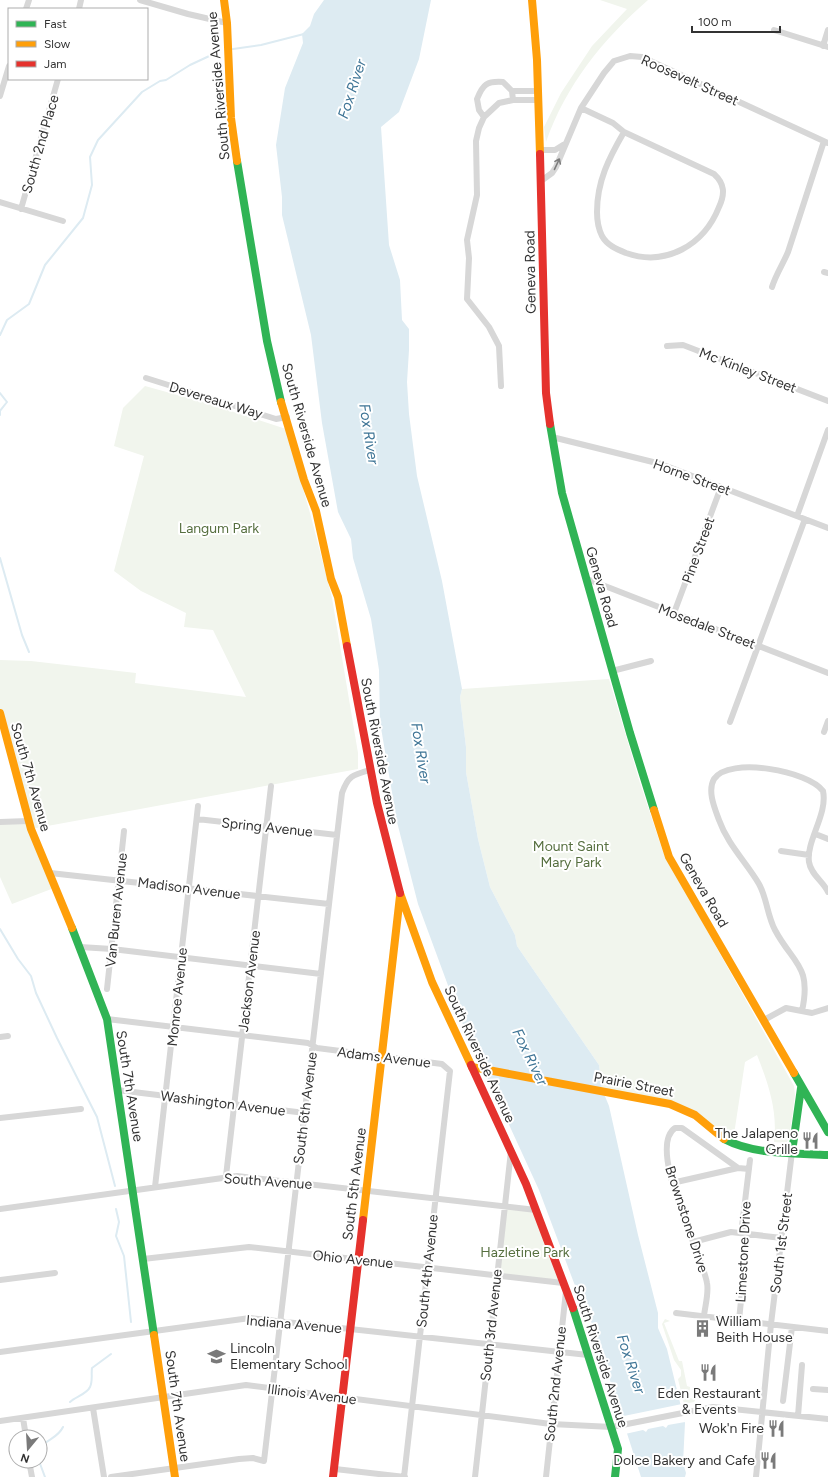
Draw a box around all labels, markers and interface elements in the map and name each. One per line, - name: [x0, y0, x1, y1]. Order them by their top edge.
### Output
- legend: [8, 8, 148, 80]
- scale bar: [692, 8, 780, 34]
- street label: South Riverside Avenue: [204, 11, 233, 161]
- text: 100 m: [698, 15, 732, 29]
- text: Fast: [44, 17, 67, 31]
- text: Slow: [44, 37, 71, 51]
- street label: Roosevelt Street: [638, 51, 741, 110]
- water label: Fox River: [334, 56, 370, 121]
- text: Jam: [44, 57, 67, 71]
- street label: South 2nd Place: [18, 92, 63, 195]
- one-way arrow: [554, 158, 561, 170]
- street label: Geneva Road: [521, 230, 540, 314]
- street label: Mc Kinley Street: [697, 344, 799, 397]
- street label: South Riverside Avenue: [278, 361, 335, 509]
- street label: Devereaux Way: [167, 378, 265, 423]
- water label: Fox River: [355, 402, 383, 467]
- street label: Horne Street: [651, 456, 733, 499]
- street label: Pine Street: [679, 515, 718, 586]
- park label: Langum Park: [179, 520, 259, 537]
- street label: Geneva Road: [582, 545, 621, 630]
- street label: Mosedale Street: [656, 600, 758, 653]
- street label: South Riverside Avenue: [357, 676, 402, 826]
- street label: South 7th Avenue: [7, 721, 54, 834]
- water label: Fox River: [407, 721, 435, 786]
- street label: Spring Avenue: [220, 814, 314, 841]
- park label: Mount Saint Mary Park: [533, 838, 609, 871]
- street label: Geneva Road: [675, 850, 732, 931]
- street label: Van Buren Avenue: [102, 852, 131, 968]
- street label: Madison Avenue: [136, 874, 242, 903]
- street label: Jackson Avenue: [235, 929, 264, 1033]
- street label: Monroe Avenue: [164, 947, 191, 1047]
- street label: South Riverside Avenue: [440, 983, 519, 1126]
- water label: Fox River: [508, 1025, 552, 1089]
- street label: South 7th Avenue: [112, 1029, 147, 1143]
- street label: Adams Avenue: [336, 1043, 432, 1072]
- street label: South 6th Avenue: [290, 1051, 321, 1165]
- street label: Prairie Street: [592, 1068, 676, 1101]
- street label: Washington Avenue: [160, 1087, 287, 1120]
- place label: The Jalapeno Grille: [715, 1125, 798, 1158]
- street label: South 5th Avenue: [339, 1127, 370, 1241]
- restaurant icon: The Jalapeno Grille: [801, 1131, 821, 1151]
- street label: Brownstone Drive: [661, 1164, 712, 1275]
- street label: South Avenue: [223, 1170, 313, 1193]
- street label: South 1st Street: [767, 1192, 796, 1294]
- street label: Limestone Drive: [732, 1201, 755, 1303]
- street label: South 4th Avenue: [413, 1213, 442, 1328]
- park label: Hazletine Park: [480, 1244, 570, 1261]
- street label: Ohio Avenue: [312, 1247, 394, 1272]
- street label: South 3rd Avenue: [477, 1268, 506, 1382]
- street label: South Riverside Avenue: [569, 1283, 632, 1430]
- street label: Indiana Avenue: [245, 1312, 343, 1337]
- place label: William Beith House: [716, 1313, 793, 1346]
- building icon: William Beith House: [693, 1319, 713, 1339]
- street label: South 2nd Avenue: [541, 1325, 570, 1442]
- water label: Fox River: [613, 1332, 649, 1397]
- place label: Lincoln Elementary School: [230, 1340, 348, 1373]
- school or university icon: Lincoln Elementary School: [207, 1346, 227, 1366]
- street label: South 7th Avenue: [161, 1349, 194, 1463]
- restaurant icon: Eden Restaurant & Events: [699, 1363, 719, 1383]
- street label: Illinois Avenue: [266, 1381, 358, 1408]
- place label: Eden Restaurant & Events: [657, 1385, 761, 1418]
- restaurant icon: Wok'n Fire: [767, 1418, 787, 1438]
- place label: Wok'n Fire: [699, 1420, 764, 1437]
- north arrow: [8, 1429, 48, 1469]
- restaurant icon: Dolce Bakery and Cafe: [758, 1450, 778, 1470]
- text: N: [19, 1451, 31, 1466]
- place label: Dolce Bakery and Cafe: [613, 1452, 755, 1469]

